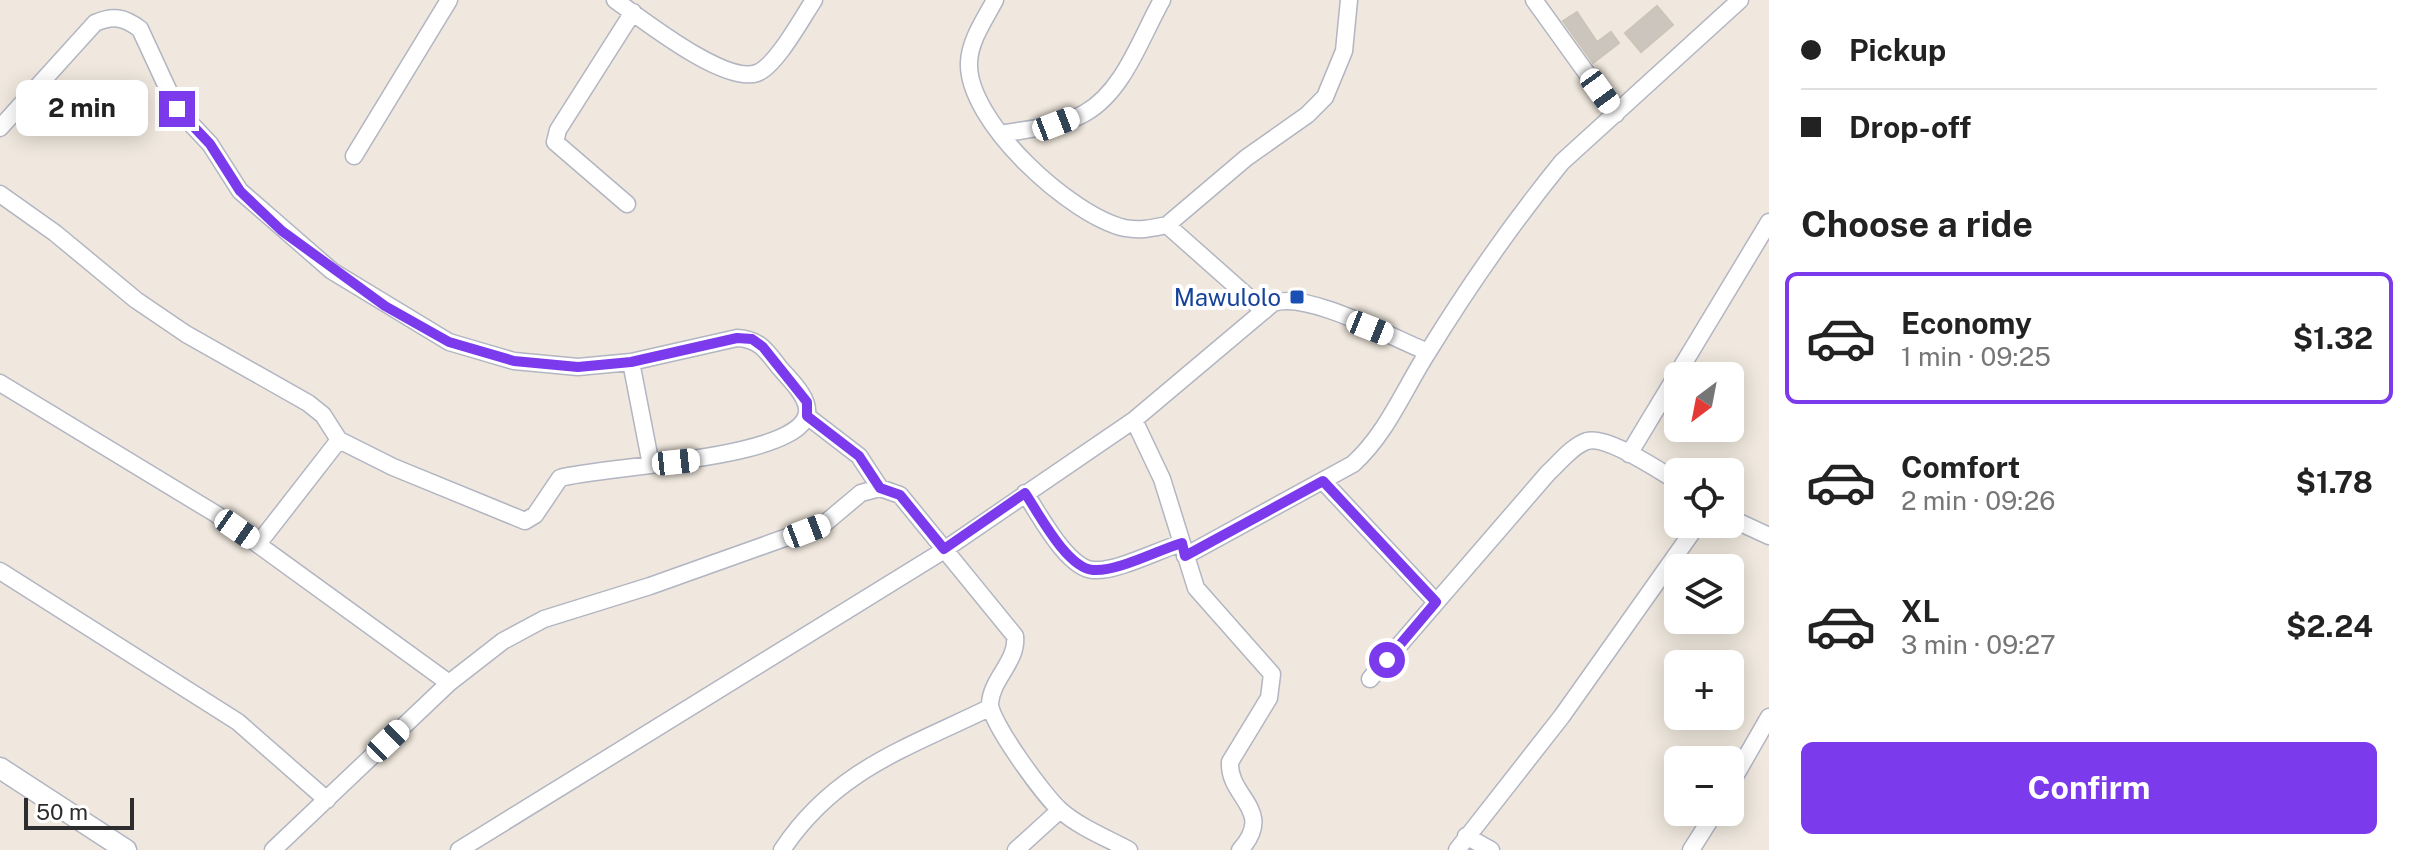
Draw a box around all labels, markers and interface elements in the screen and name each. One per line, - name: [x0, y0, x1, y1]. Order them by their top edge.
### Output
- text: Pickup: [1849, 32, 1946, 68]
- car: [1576, 65, 1624, 117]
- callout: 2 min: [17, 81, 149, 137]
- route end: [159, 91, 195, 127]
- text: 2 min: [48, 92, 116, 123]
- car: [1029, 104, 1083, 144]
- text: Drop-off: [1849, 109, 1971, 145]
- text: Choose a ride: [1801, 203, 2033, 245]
- place label: Mawulolo: [1174, 283, 1281, 311]
- marker: Mawulolo: [1288, 288, 1306, 306]
- icon: car: [1805, 302, 1877, 374]
- text: Economy: [1901, 305, 2032, 341]
- car: [1343, 308, 1397, 348]
- text: $1.32: [2293, 320, 2373, 356]
- text: 1 min · 09:25: [1901, 341, 2051, 372]
- north arrow: [1664, 362, 1744, 442]
- map controls: [1664, 362, 1744, 826]
- icon: car: [1805, 446, 1877, 518]
- car: [651, 448, 701, 476]
- text: Comfort: [1901, 449, 2020, 485]
- button: locate: [1664, 458, 1744, 538]
- text: $1.78: [2295, 464, 2373, 500]
- text: 2 min · 09:26: [1901, 485, 2055, 516]
- car: [210, 505, 264, 553]
- car: [780, 511, 834, 551]
- button: layers: [1664, 554, 1744, 634]
- icon: car: [1805, 590, 1877, 662]
- text: XL: [1901, 593, 1940, 629]
- text: $2.24: [2286, 608, 2373, 644]
- text: 3 min · 09:27: [1901, 629, 2056, 660]
- route start: [1369, 642, 1405, 678]
- button: +: [1664, 650, 1744, 730]
- car: [362, 716, 414, 766]
- button: Confirm: [1801, 742, 2377, 834]
- button: −: [1664, 746, 1744, 826]
- scale bar: [24, 794, 134, 830]
- text: 50 m: [36, 799, 88, 825]

